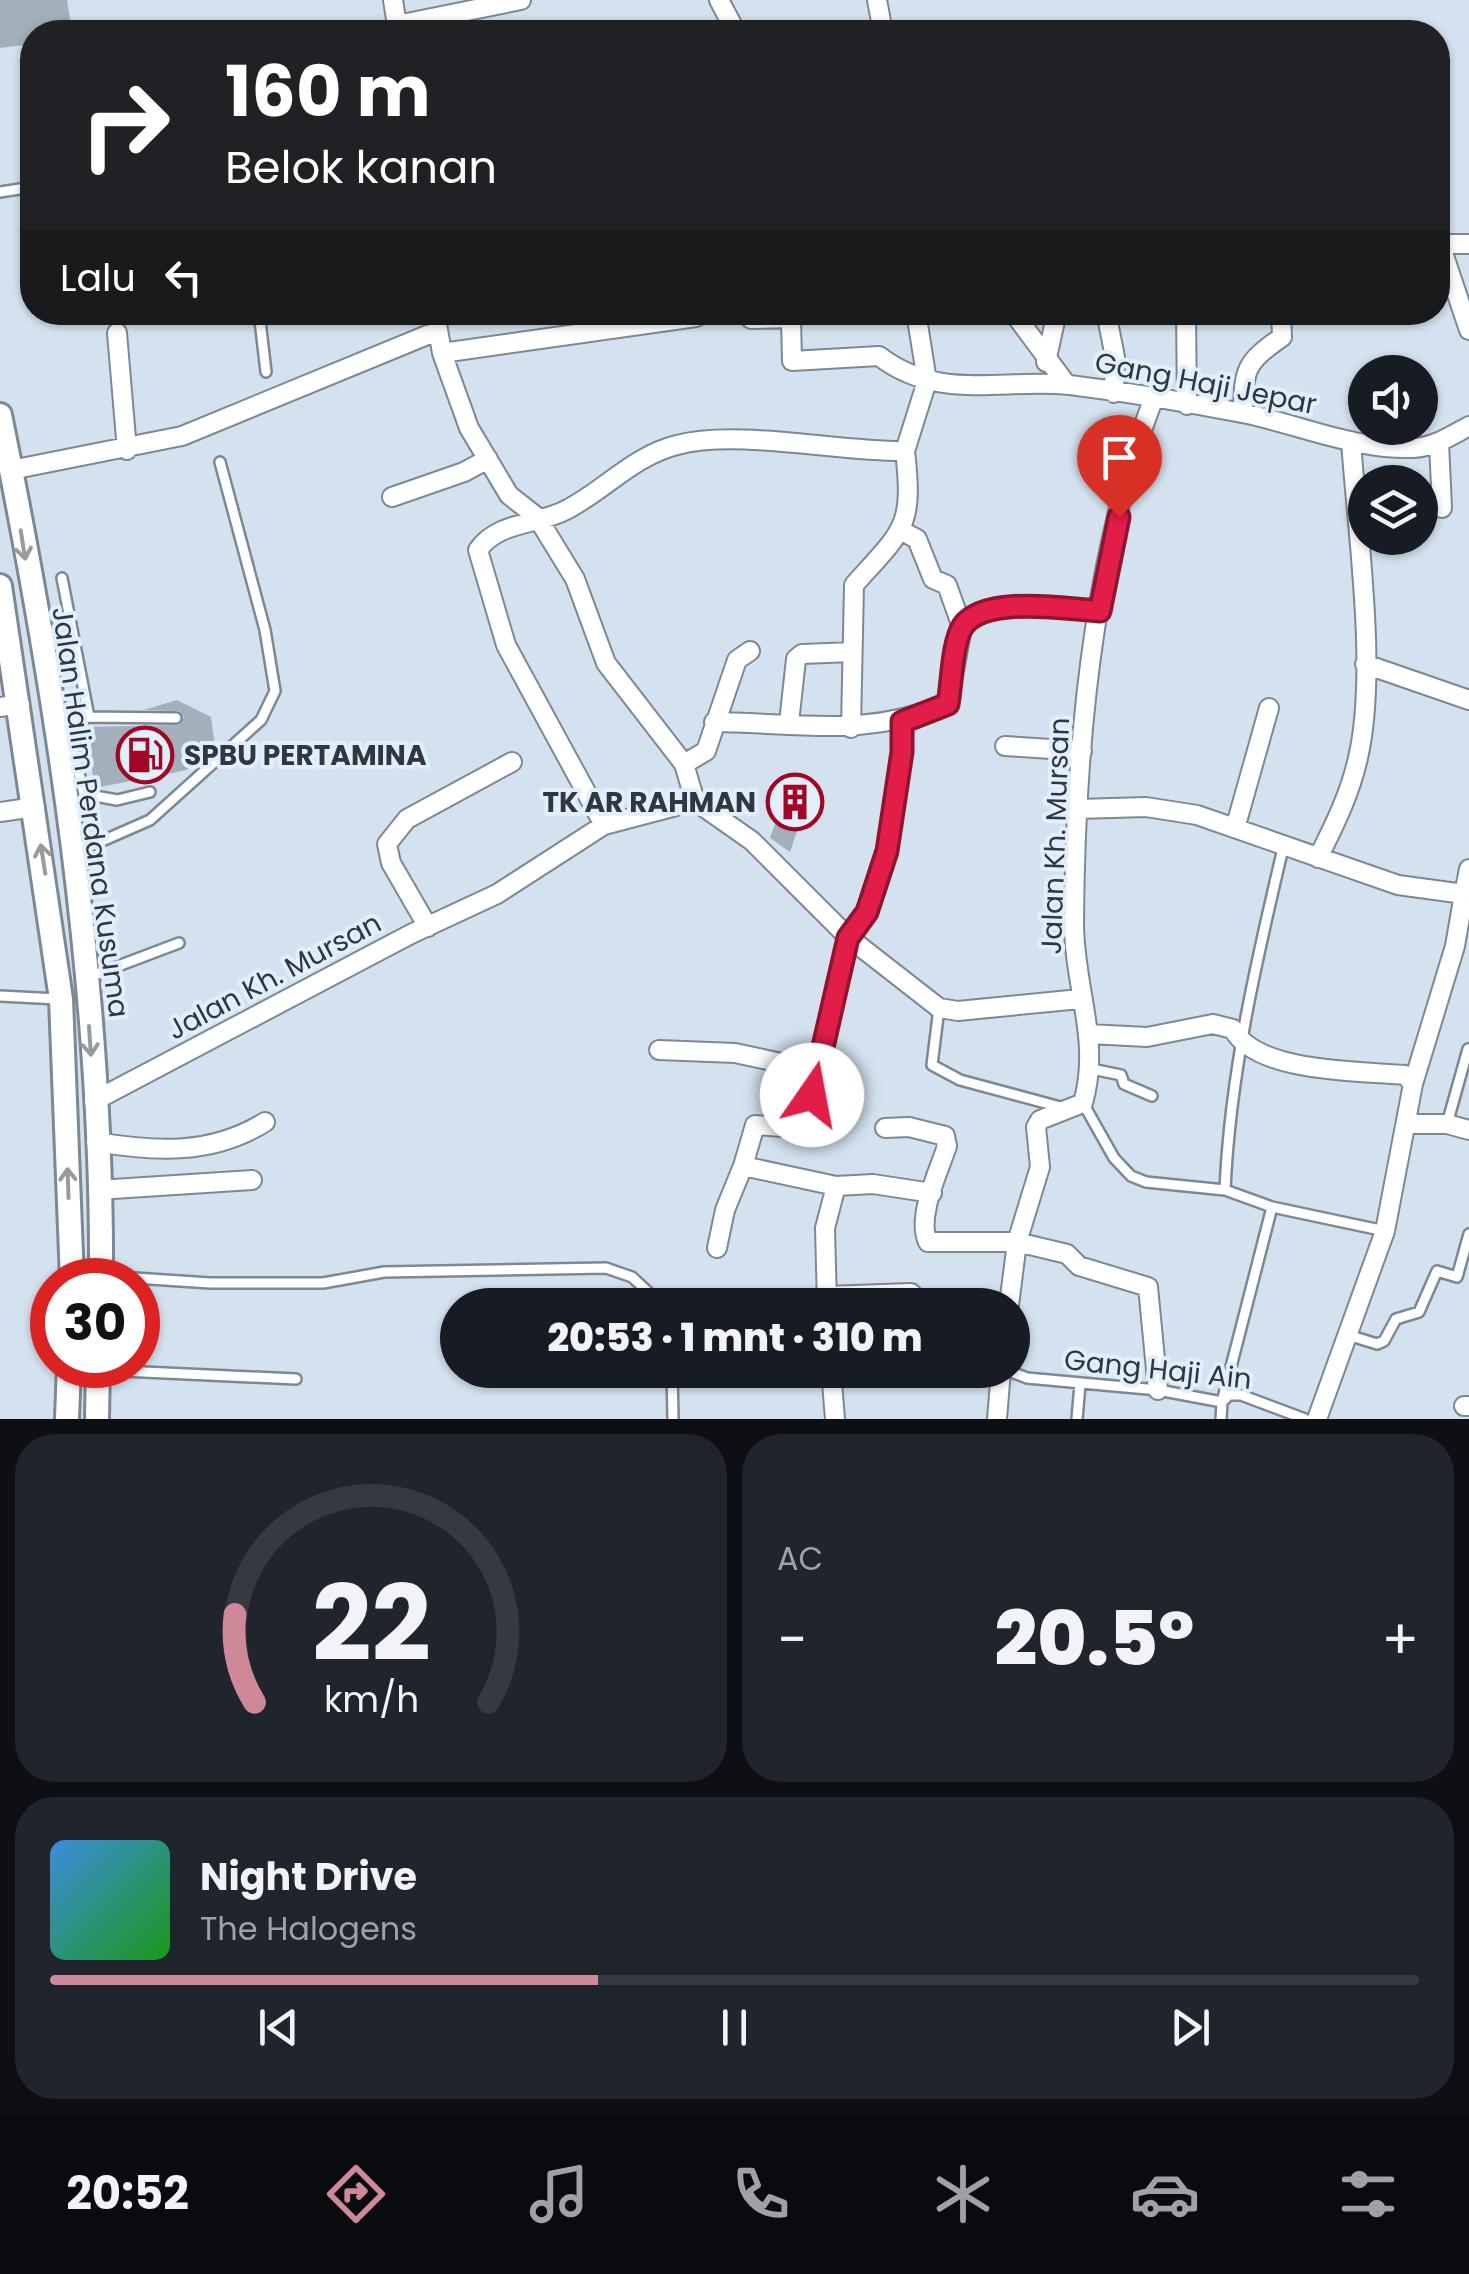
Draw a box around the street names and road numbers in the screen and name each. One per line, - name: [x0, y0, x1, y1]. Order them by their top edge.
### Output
- street label: Gang Haji Jepar: [1092, 343, 1320, 424]
- street label: Jalan Halim Perdana Kusuma: [42, 604, 139, 1020]
- street label: Jalan Kh. Mursan: [1032, 717, 1079, 955]
- street label: Jalan Kh. Mursan: [160, 904, 388, 1049]
- street label: Gang Haji Ain: [1062, 1340, 1254, 1399]

